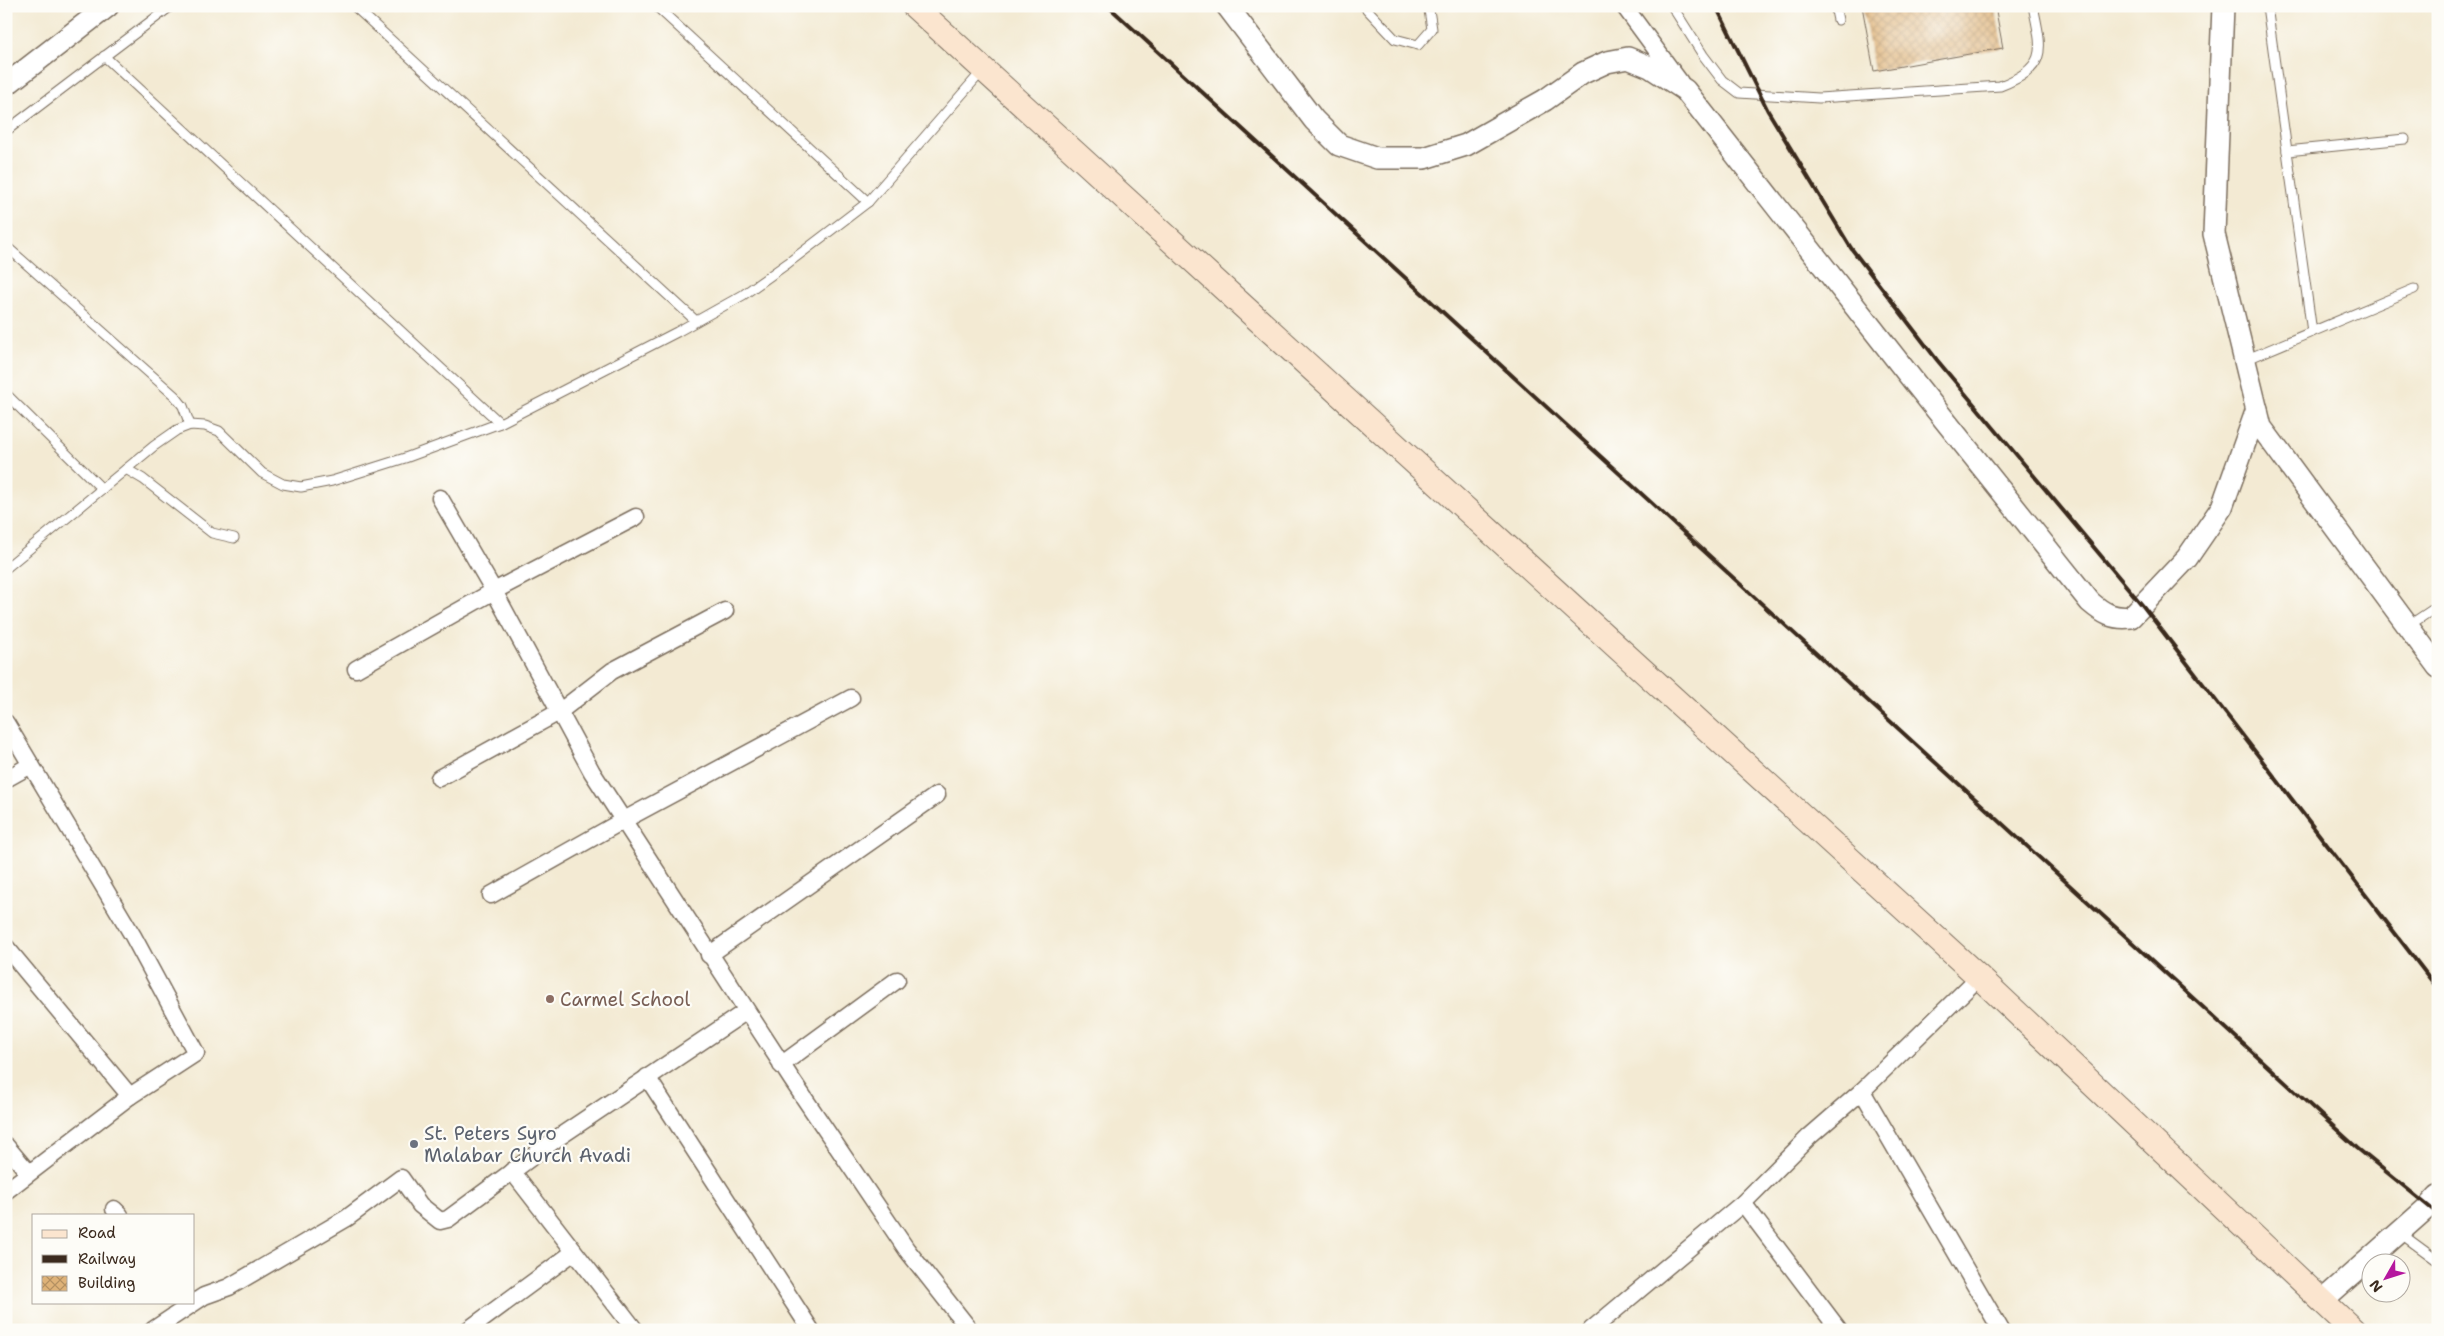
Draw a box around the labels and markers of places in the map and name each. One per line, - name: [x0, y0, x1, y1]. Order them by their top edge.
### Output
- place label: Carmel School: [560, 987, 690, 1012]
- marker: Carmel School: [544, 993, 556, 1005]
- place label: St. Peters Syro Malabar Church Avadi: [424, 1121, 631, 1168]
- marker: St. Peters Syro Malabar Church Avadi: [408, 1138, 420, 1150]

